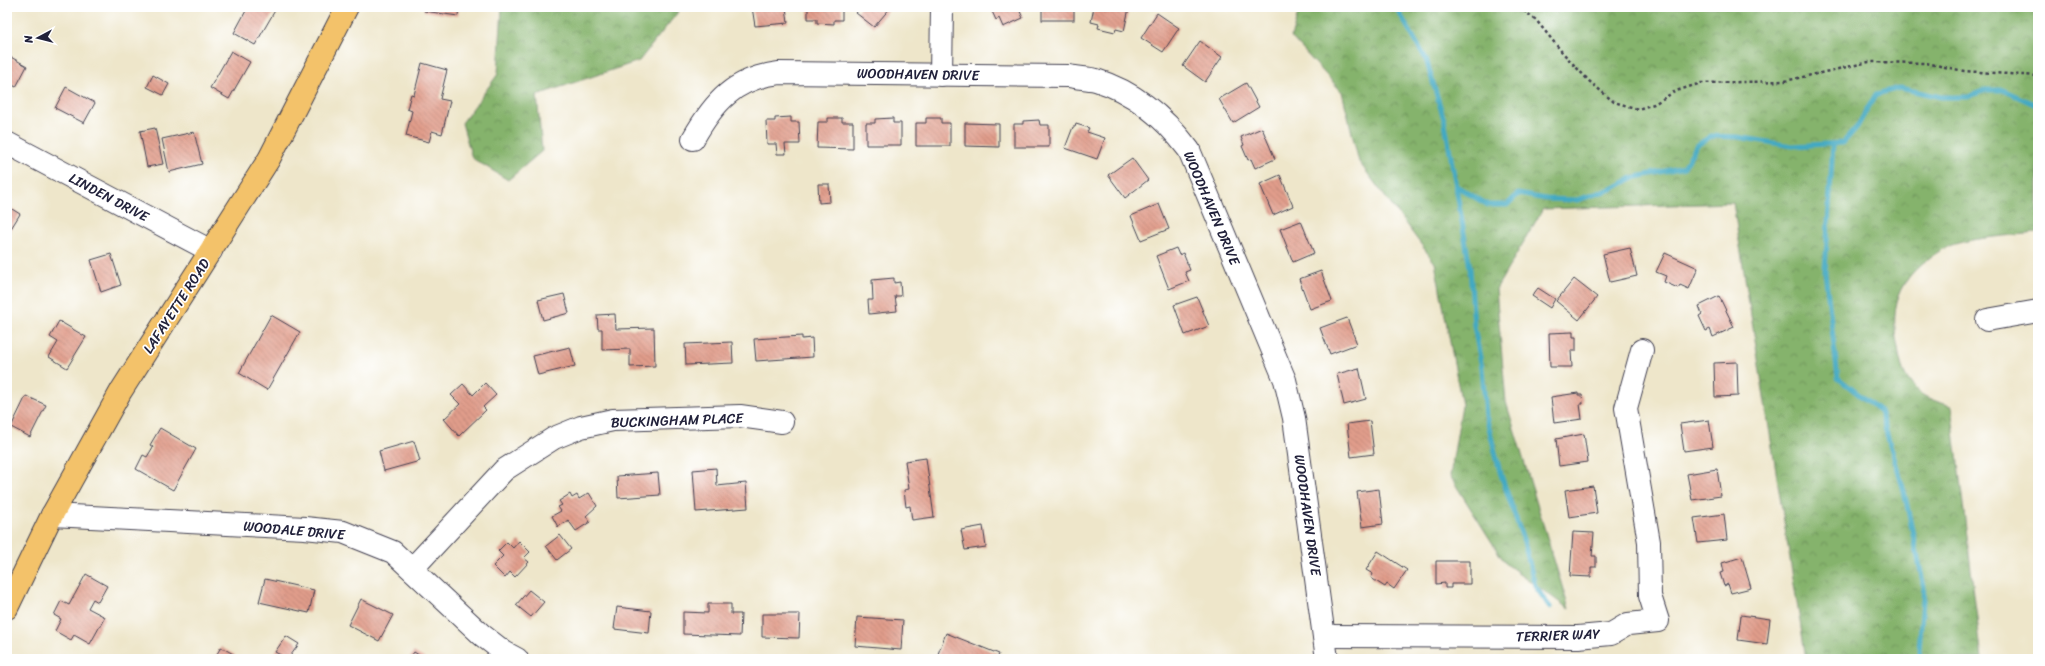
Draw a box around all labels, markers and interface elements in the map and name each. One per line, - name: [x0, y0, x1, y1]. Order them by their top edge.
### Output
- north arrow: [18, 18, 58, 58]
- text: N: [19, 34, 39, 45]
- street label: WOODHAVEN DRIVE: [857, 61, 981, 88]
- street label: WOODHAVEN DRIVE: [1176, 147, 1247, 270]
- street label: LINDEN DRIVE: [64, 166, 154, 230]
- street label: LAFAYETTE ROAD: [136, 253, 217, 359]
- street label: BUCKINGHAM PLACE: [610, 406, 745, 435]
- street label: WOODHAVEN DRIVE: [1287, 453, 1329, 579]
- street label: WOODALE DRIVE: [242, 514, 347, 547]
- street label: TERRIER WAY: [1515, 622, 1601, 649]

